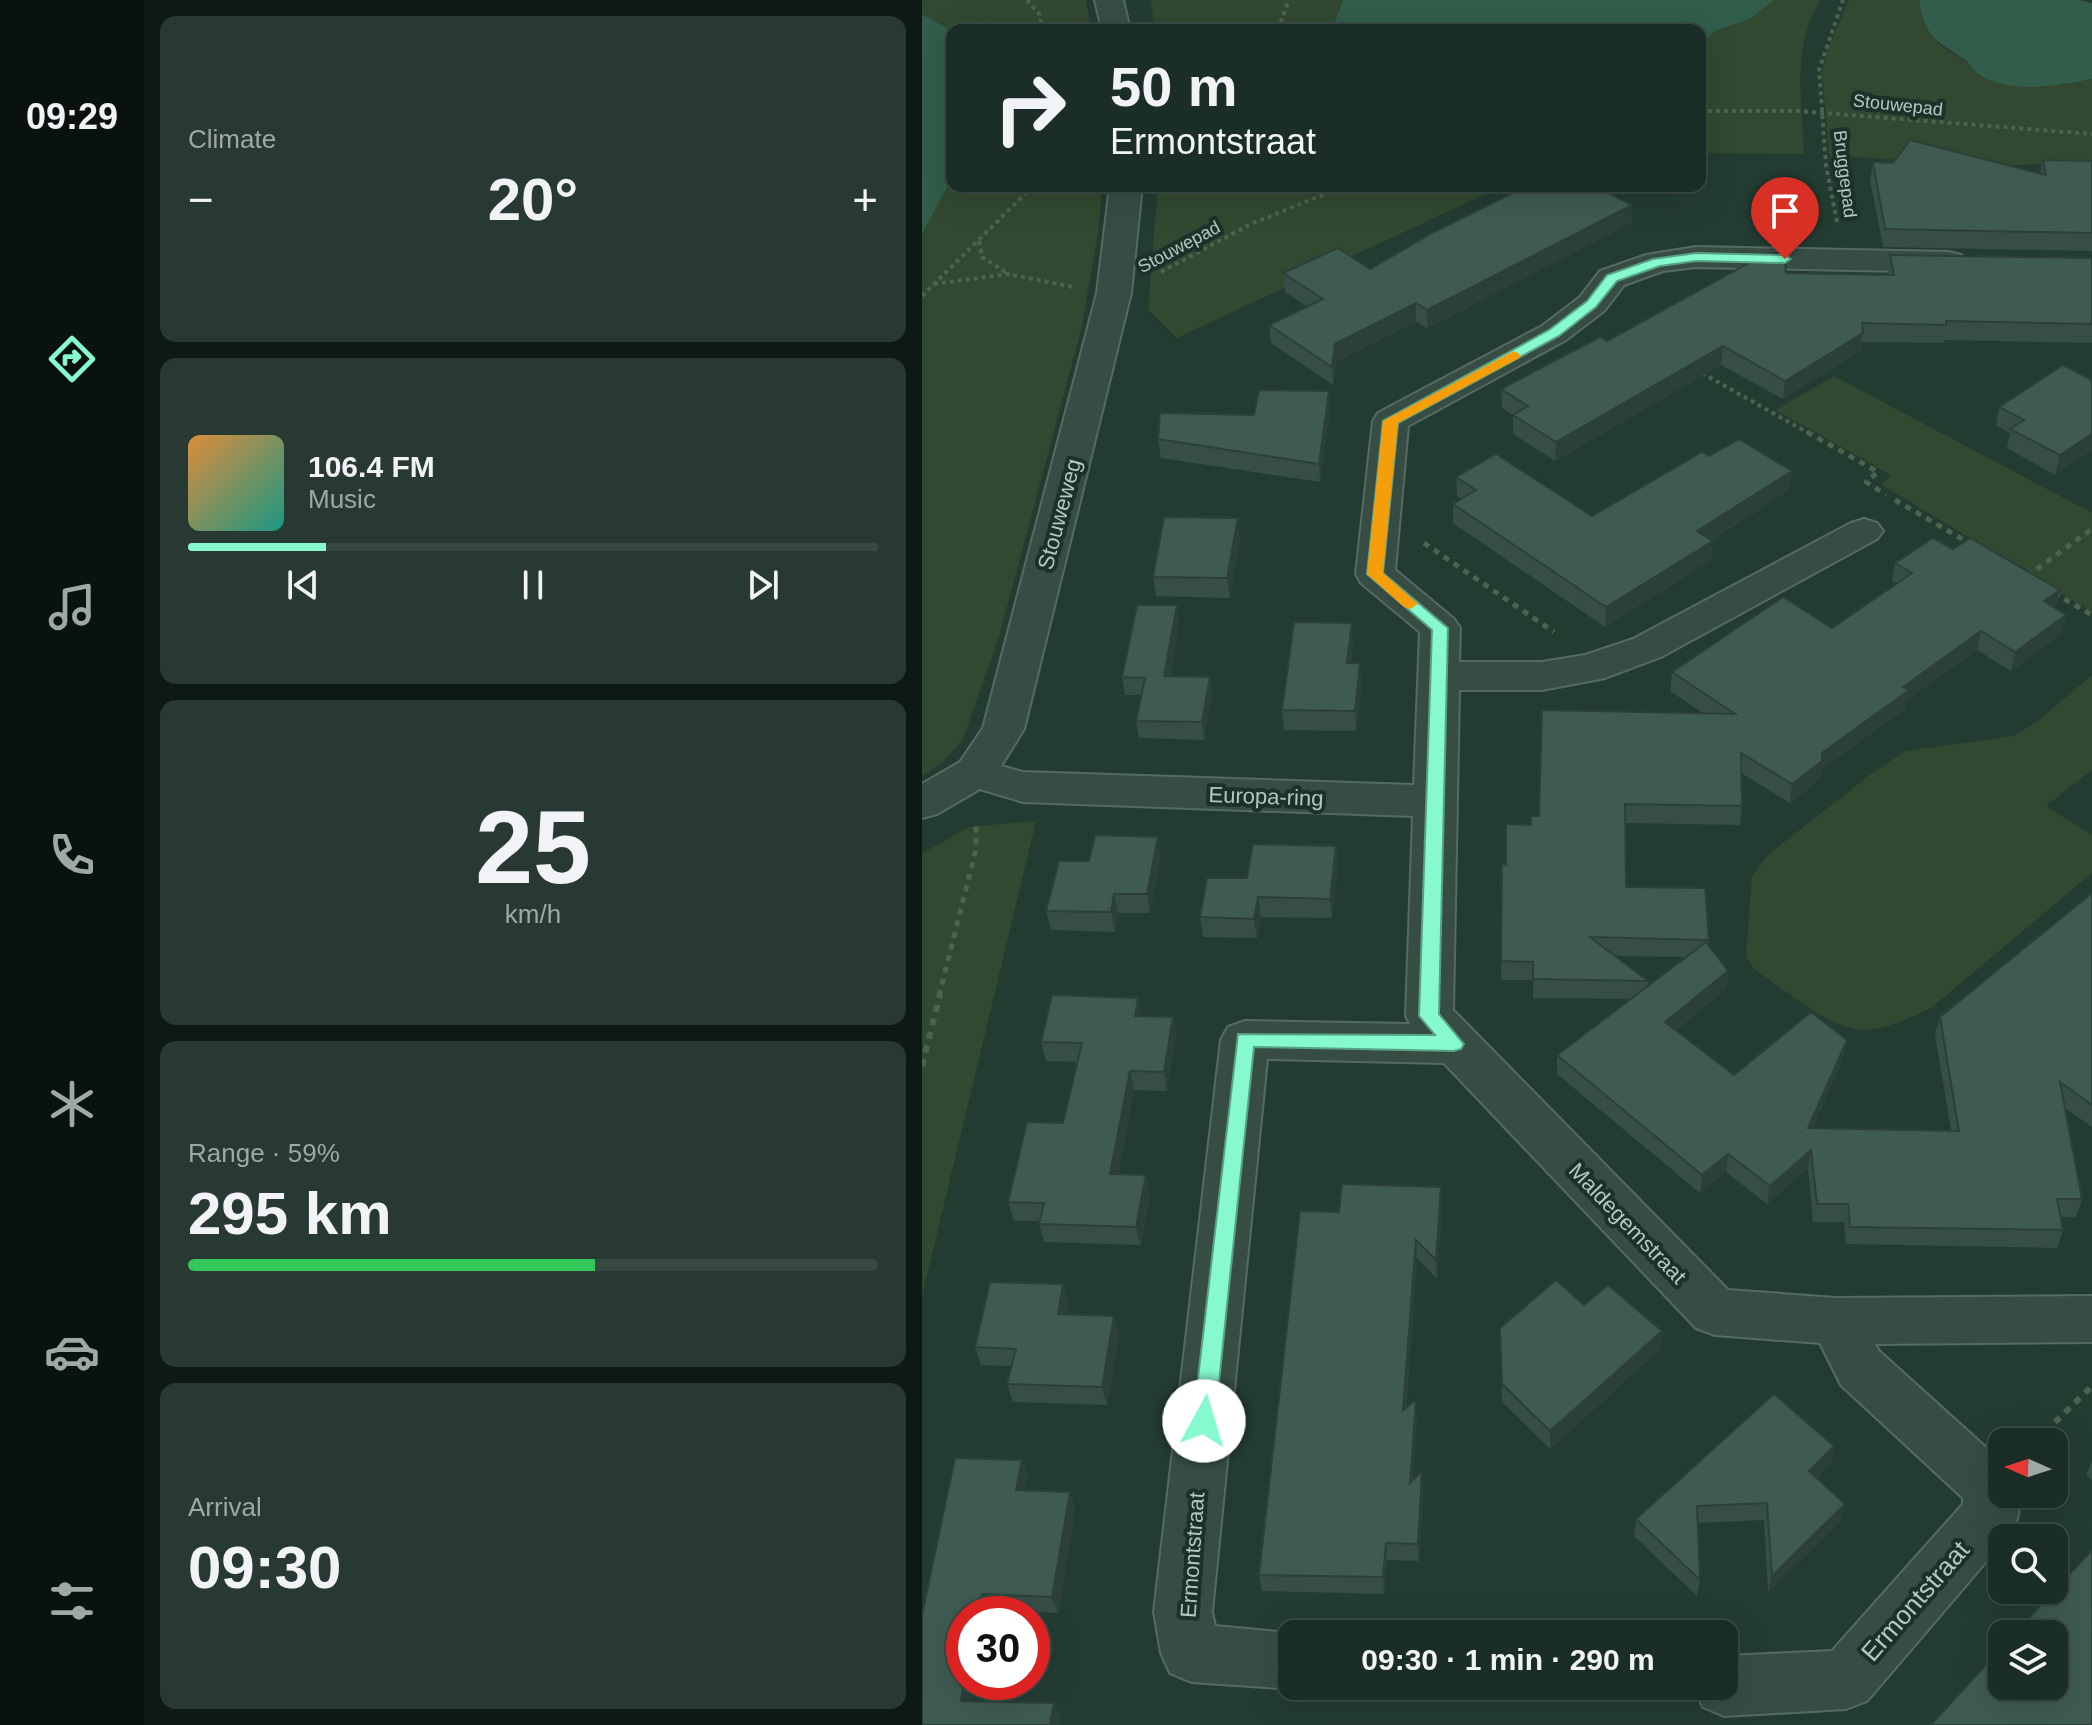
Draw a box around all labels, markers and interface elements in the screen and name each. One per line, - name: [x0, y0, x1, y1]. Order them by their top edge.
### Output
- text: 50 m: [1110, 55, 1238, 118]
- icon: right: [978, 56, 1082, 160]
- street label: Stouwepad: [1852, 90, 1944, 120]
- text: 09:29: [26, 96, 118, 137]
- text: Ermontstraat: [1110, 121, 1316, 162]
- text: Climate: [188, 124, 276, 154]
- street label: Bruggepad: [1830, 129, 1860, 219]
- text: 20°: [488, 166, 578, 233]
- text: −: [188, 175, 214, 224]
- text: +: [852, 175, 878, 224]
- pin: [1751, 177, 1819, 259]
- icon: arrive: [1763, 189, 1807, 233]
- street label: Stouwepad: [1135, 217, 1223, 277]
- icon: directions: [44, 331, 100, 387]
- text: 106.4 FM: [308, 450, 435, 483]
- street label: Stouweweg: [1033, 456, 1086, 572]
- text: Music: [308, 484, 376, 514]
- icon: previous: [281, 563, 325, 607]
- icon: pause: [511, 563, 555, 607]
- icon: next: [741, 563, 785, 607]
- icon: music: [44, 579, 100, 635]
- street label: Europa-ring: [1208, 782, 1324, 811]
- text: 25: [475, 789, 591, 905]
- icon: phone: [44, 827, 100, 883]
- text: km/h: [505, 899, 561, 929]
- icon: climate: [44, 1076, 100, 1132]
- text: Range · 59%: [188, 1138, 340, 1168]
- street label: Maldegemstraat: [1564, 1158, 1691, 1289]
- text: 295 km: [188, 1180, 392, 1247]
- icon: car: [44, 1324, 100, 1380]
- position arrow: [1162, 1379, 1246, 1463]
- north arrow: [1988, 1428, 2068, 1508]
- map controls: [1988, 1428, 2068, 1700]
- street label: Ermontstraat: [1176, 1491, 1209, 1619]
- text: Arrival: [188, 1492, 262, 1522]
- button: search: [1988, 1524, 2068, 1604]
- text: 09:30: [188, 1534, 341, 1601]
- street label: Ermontstraat: [1855, 1534, 1976, 1667]
- icon: filters: [44, 1573, 100, 1629]
- speed limit sign: 30: [946, 1596, 1050, 1700]
- button: layers: [1988, 1620, 2068, 1700]
- text: 09:30 · 1 min · 290 m: [1361, 1643, 1655, 1676]

